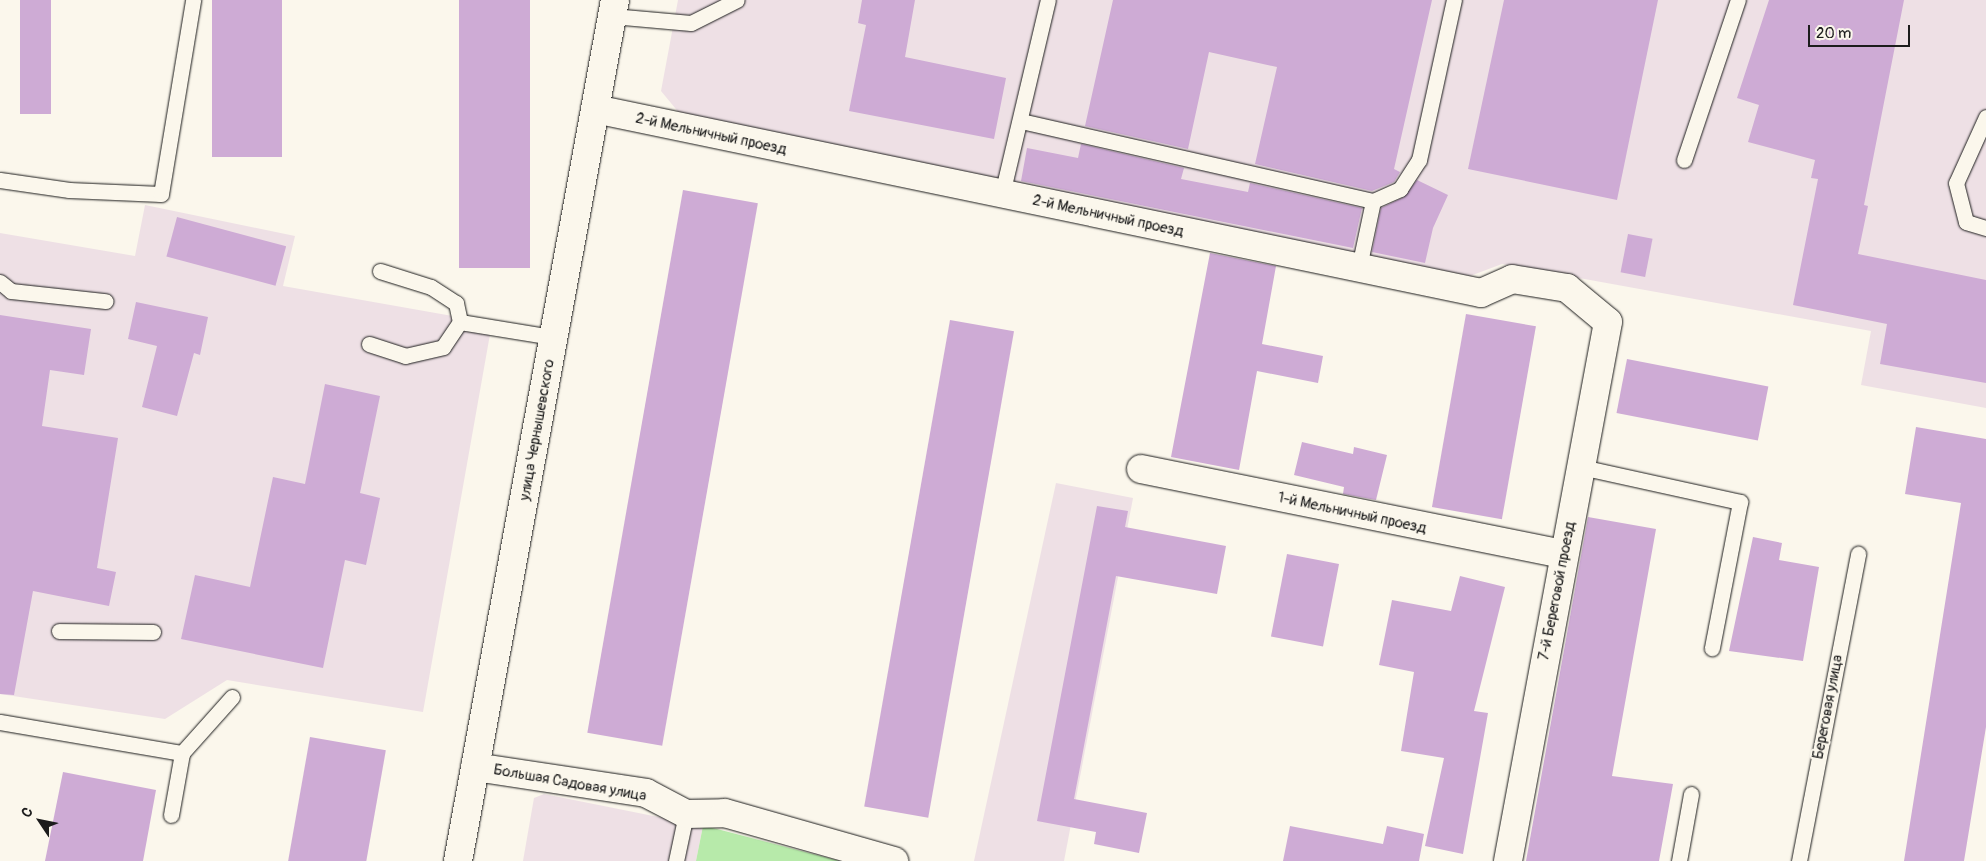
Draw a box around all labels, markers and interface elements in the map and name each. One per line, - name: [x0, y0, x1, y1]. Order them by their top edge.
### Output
- scale bar: [1811, 15, 1914, 47]
- text: 20 m: [1816, 24, 1851, 43]
- street label: 2-й Мельничный проезд: [634, 109, 788, 159]
- street label: 2-й Мельничный проезд: [1031, 191, 1185, 241]
- street label: улица Чернышевского: [516, 358, 558, 502]
- street label: 1-й Мельничный проезд: [1276, 488, 1428, 538]
- street label: 7-й Береговой проезд: [1535, 520, 1579, 662]
- street label: Береговая улица: [1809, 653, 1847, 761]
- street label: Большая Садовая улица: [492, 761, 648, 805]
- north arrow: [15, 796, 65, 846]
- text: С: [18, 804, 37, 821]

